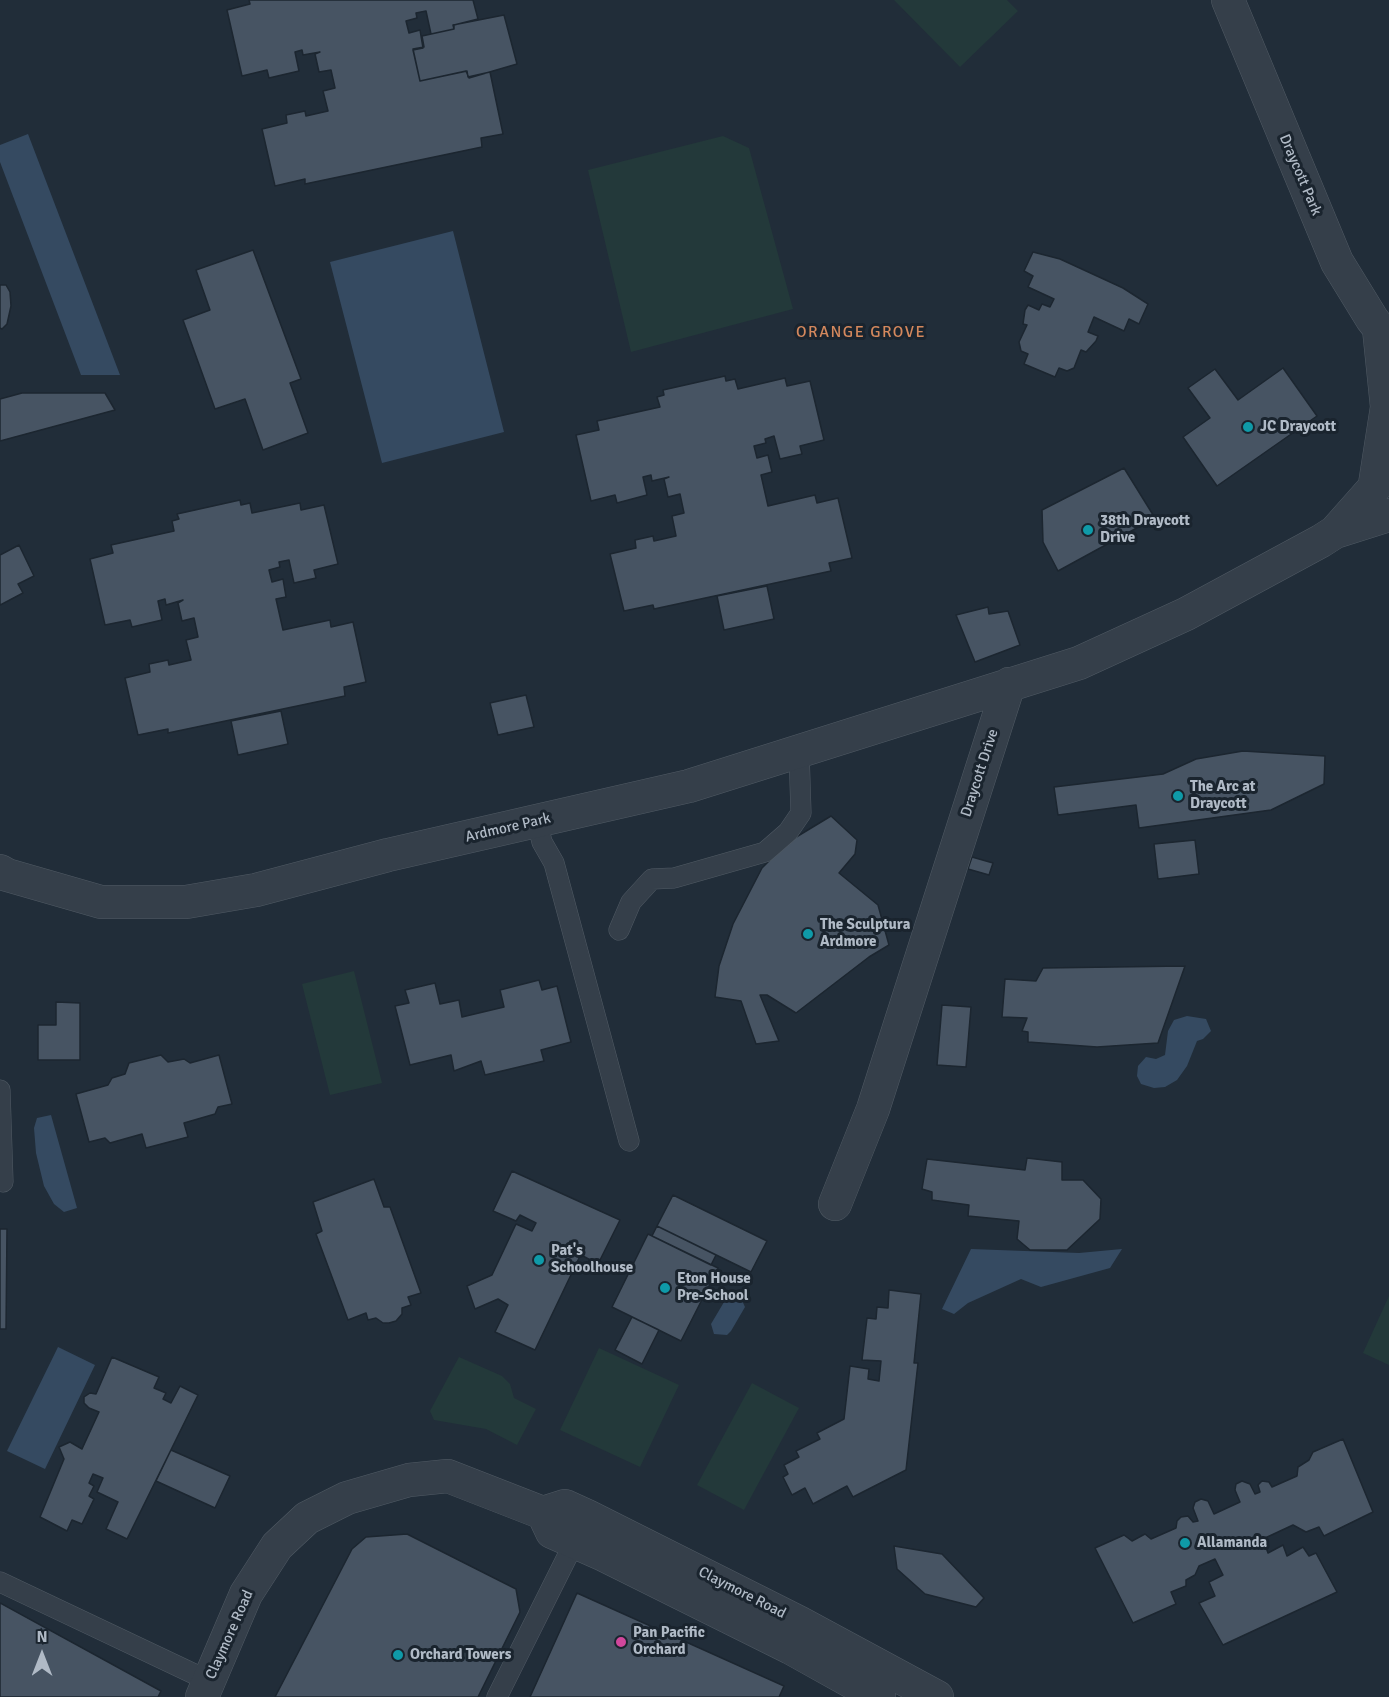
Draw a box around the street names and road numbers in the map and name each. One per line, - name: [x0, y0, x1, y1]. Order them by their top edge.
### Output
- street label: Draycott Park: [1275, 132, 1325, 218]
- street label: Draycott Drive: [957, 727, 1003, 819]
- street label: Ardmore Park: [464, 809, 552, 847]
- street label: Claymore Road: [695, 1563, 789, 1623]
- street label: Claymore Road: [202, 1588, 258, 1682]

